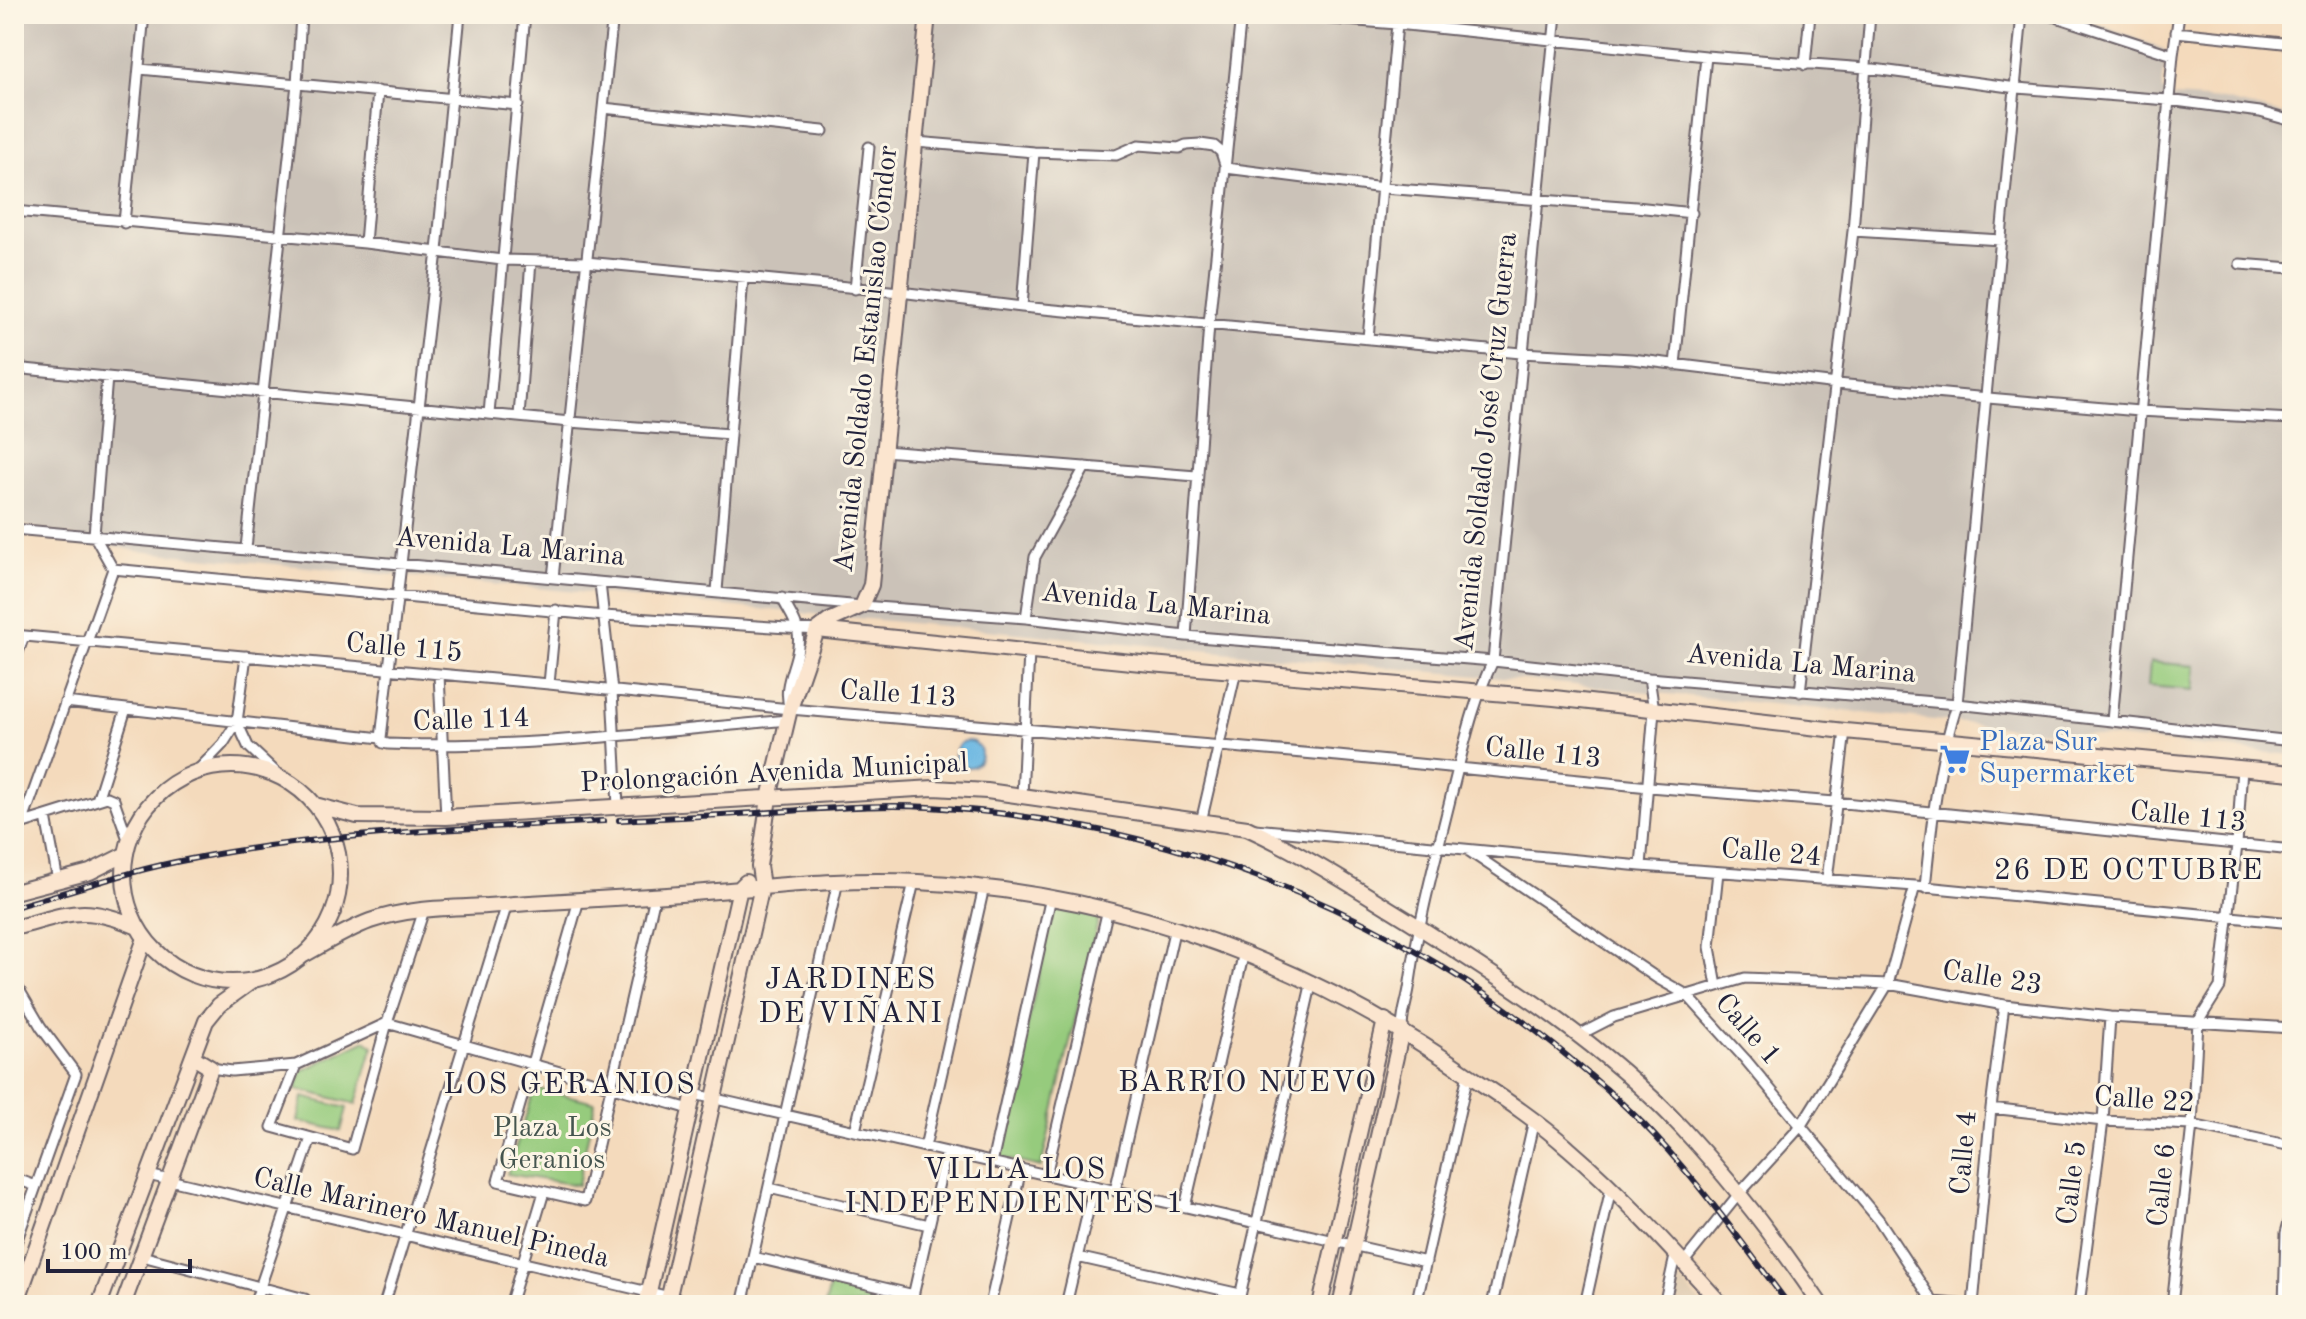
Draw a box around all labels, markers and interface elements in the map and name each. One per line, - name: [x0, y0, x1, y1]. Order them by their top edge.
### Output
- street label: Avenida Soldado Estanislao Cóndor: [831, 144, 903, 574]
- street label: Avenida Soldado José Cruz Guerra: [1451, 231, 1523, 653]
- street label: Avenida La Marina: [394, 524, 626, 572]
- street label: Avenida La Marina: [1040, 579, 1272, 631]
- street label: Calle 115: [344, 630, 464, 668]
- street label: Avenida La Marina: [1685, 641, 1917, 689]
- street label: Calle 113: [839, 677, 957, 713]
- street label: Calle 114: [412, 705, 530, 737]
- place label: Plaza Sur Supermarket: [1979, 729, 2135, 789]
- street label: Calle 113: [1483, 734, 1603, 774]
- supermarket icon: Plaza Sur Supermarket: [1938, 742, 1972, 776]
- street label: Prolongación Avenida Municipal: [579, 750, 969, 798]
- street label: Calle 113: [2128, 798, 2248, 838]
- street label: Calle 24: [1720, 836, 1822, 872]
- district label: 26 DE OCTUBRE: [1994, 856, 2264, 886]
- street label: Calle 23: [1940, 957, 2044, 1001]
- district label: JARDINES DE VIÑANI: [758, 965, 944, 1029]
- street label: Calle 1: [1709, 989, 1785, 1071]
- district label: BARRIO NUEVO: [1118, 1068, 1378, 1098]
- district label: LOS GERANIOS: [443, 1070, 697, 1100]
- street label: Calle 22: [2093, 1084, 2195, 1118]
- street label: Calle 4: [1947, 1110, 1983, 1196]
- park label: Plaza Los Geranios: [492, 1115, 612, 1175]
- street label: Calle 5: [2054, 1139, 2092, 1227]
- street label: Calle 6: [2145, 1141, 2181, 1229]
- district label: VILLA LOS INDEPENDIENTES 1: [845, 1155, 1185, 1219]
- street label: Calle Marinero Manuel Pineda: [250, 1164, 612, 1274]
- scale bar: [48, 1223, 190, 1273]
- text: 100 m: [60, 1241, 128, 1265]

